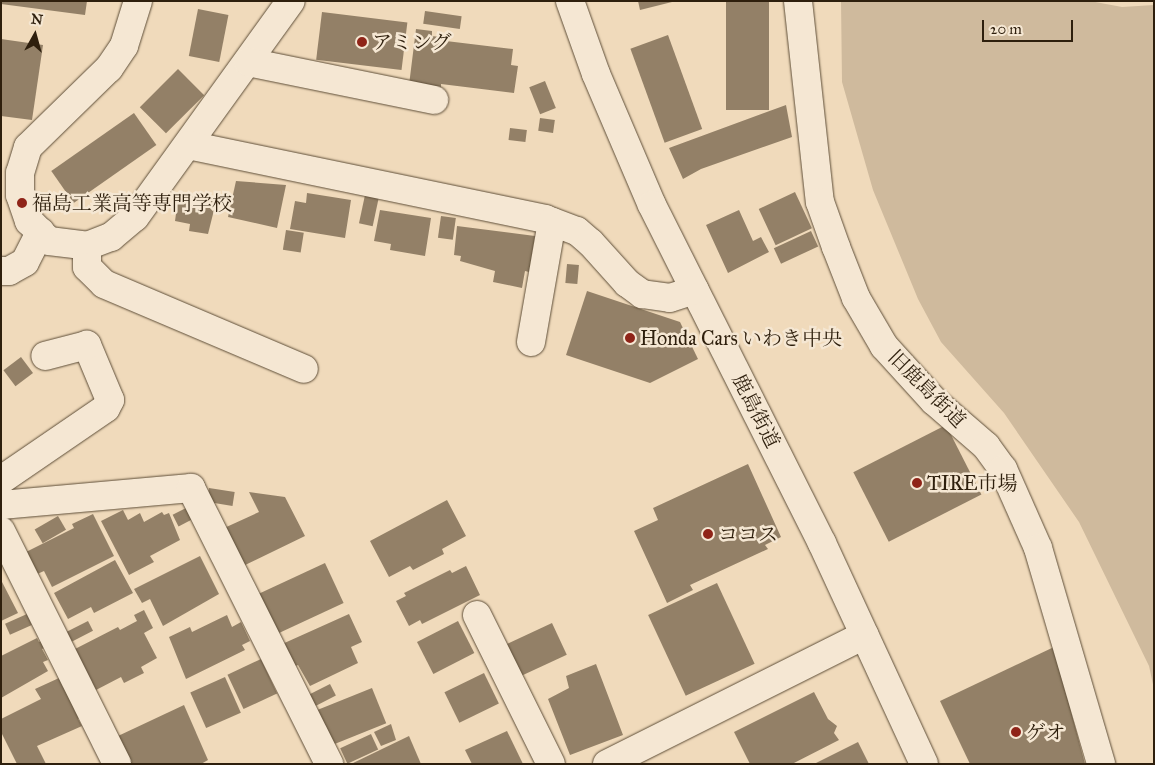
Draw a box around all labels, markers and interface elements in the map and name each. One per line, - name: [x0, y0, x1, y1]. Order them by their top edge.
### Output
- north arrow: [10, 10, 60, 60]
- text: N: [30, 10, 44, 29]
- scale bar: [985, 10, 1076, 42]
- text: 20 m: [990, 20, 1022, 38]
- place label: アミング: [372, 30, 452, 54]
- marker: アミング: [356, 36, 368, 48]
- place label: 福島工業高等専門学校: [32, 191, 232, 215]
- marker: 福島工業高等専門学校: [16, 197, 28, 209]
- place label: Honda Cars いわき中央: [640, 326, 842, 350]
- marker: Honda Cars いわき中央: [624, 332, 636, 344]
- street label: 旧鹿島街道: [883, 345, 971, 433]
- street label: 鹿島街道: [727, 370, 785, 452]
- place label: TIRE市場: [927, 471, 1018, 495]
- marker: TIRE市場: [911, 477, 923, 489]
- place label: ココス: [718, 522, 778, 546]
- marker: ココス: [702, 528, 714, 540]
- place label: ゲオ: [1026, 720, 1066, 744]
- marker: ゲオ: [1010, 726, 1022, 738]

